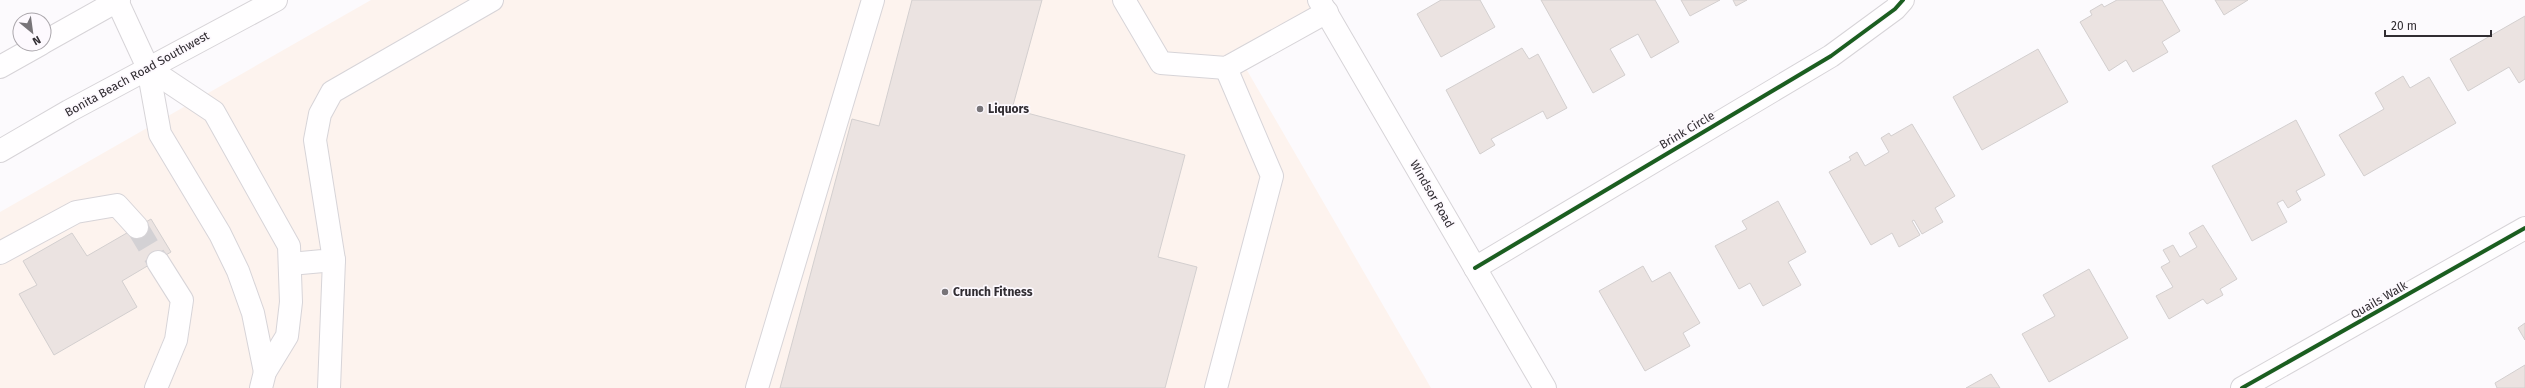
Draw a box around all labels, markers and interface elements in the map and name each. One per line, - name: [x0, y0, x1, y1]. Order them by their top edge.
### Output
- north arrow: [12, 12, 52, 52]
- scale bar: [2385, 12, 2491, 38]
- text: 20 m: [2391, 19, 2417, 33]
- street label: Bonita Beach Road Southwest: [62, 28, 212, 120]
- text: N: [30, 33, 43, 48]
- place label: Liquors: [988, 102, 1029, 116]
- marker: Liquors: [975, 104, 985, 114]
- street label: Brink Circle: [1657, 108, 1717, 152]
- street label: Windsor Road: [1407, 158, 1457, 230]
- street label: Quails Walk: [2348, 278, 2411, 322]
- place label: Crunch Fitness: [953, 285, 1033, 299]
- marker: Crunch Fitness: [940, 287, 950, 297]

